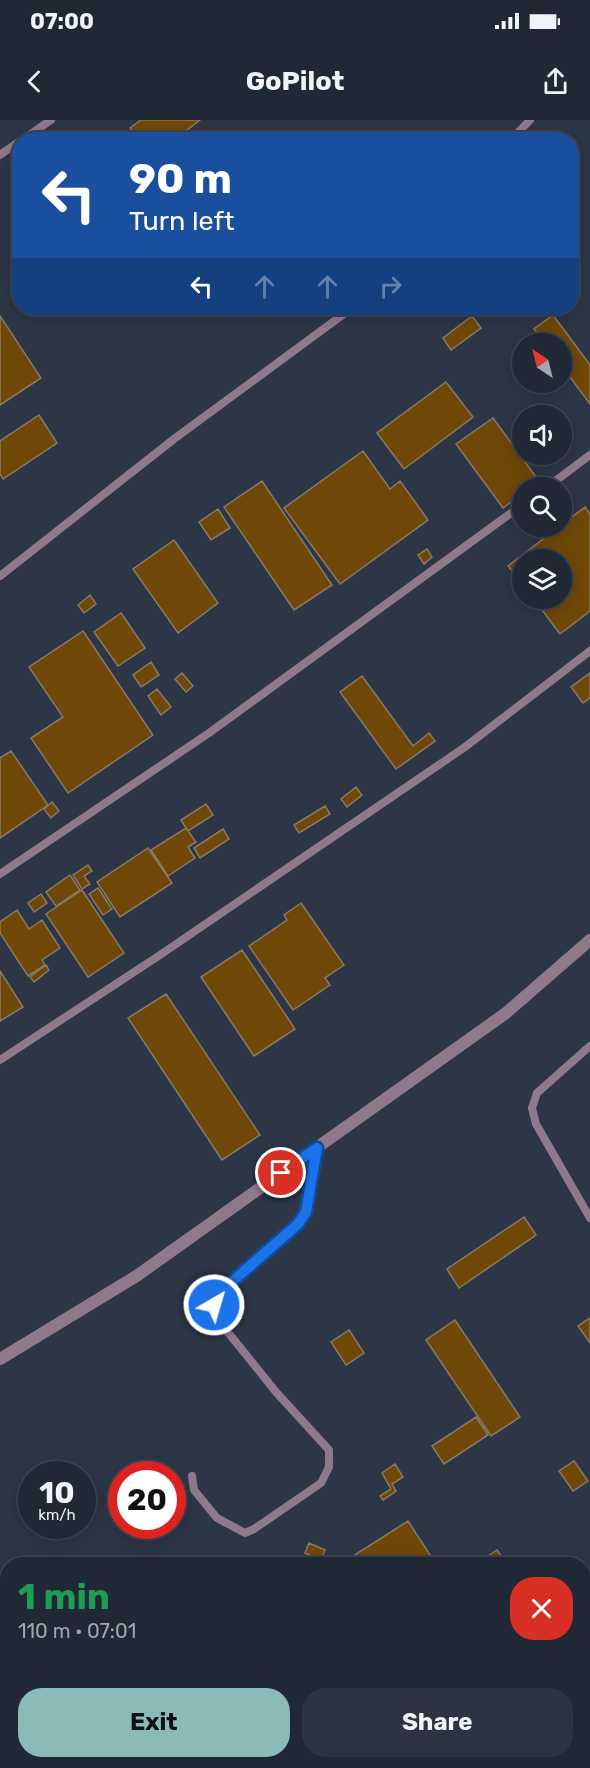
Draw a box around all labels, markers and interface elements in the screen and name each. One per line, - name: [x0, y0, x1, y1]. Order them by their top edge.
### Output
- text: 07:00: [30, 8, 94, 35]
- icon: back: [18, 65, 51, 98]
- text: GoPilot: [246, 65, 344, 97]
- icon: share: [539, 65, 572, 98]
- text: 90 m: [129, 154, 232, 204]
- icon: left: [30, 156, 108, 234]
- text: Turn left: [129, 205, 234, 237]
- icon: left: [185, 270, 218, 303]
- icon: ahead: [248, 270, 281, 303]
- icon: ahead: [311, 270, 344, 303]
- icon: right: [374, 270, 407, 303]
- north arrow: [512, 333, 572, 393]
- map controls: [512, 333, 572, 609]
- button: sound: [512, 405, 572, 465]
- button: search: [512, 477, 572, 537]
- button: layers: [512, 549, 572, 609]
- pin: [255, 1147, 306, 1198]
- icon: arrive: [264, 1156, 297, 1189]
- position arrow: [182, 1273, 246, 1337]
- speed limit sign: 20: [108, 1461, 186, 1539]
- text: 10: [39, 1475, 75, 1511]
- text: km/h: [38, 1506, 76, 1524]
- text: 1 min: [18, 1575, 110, 1618]
- button: close: [510, 1577, 573, 1640]
- text: 110 m · 07:01: [18, 1619, 136, 1643]
- button: Exit: [18, 1688, 290, 1757]
- button: Share: [302, 1688, 573, 1757]

